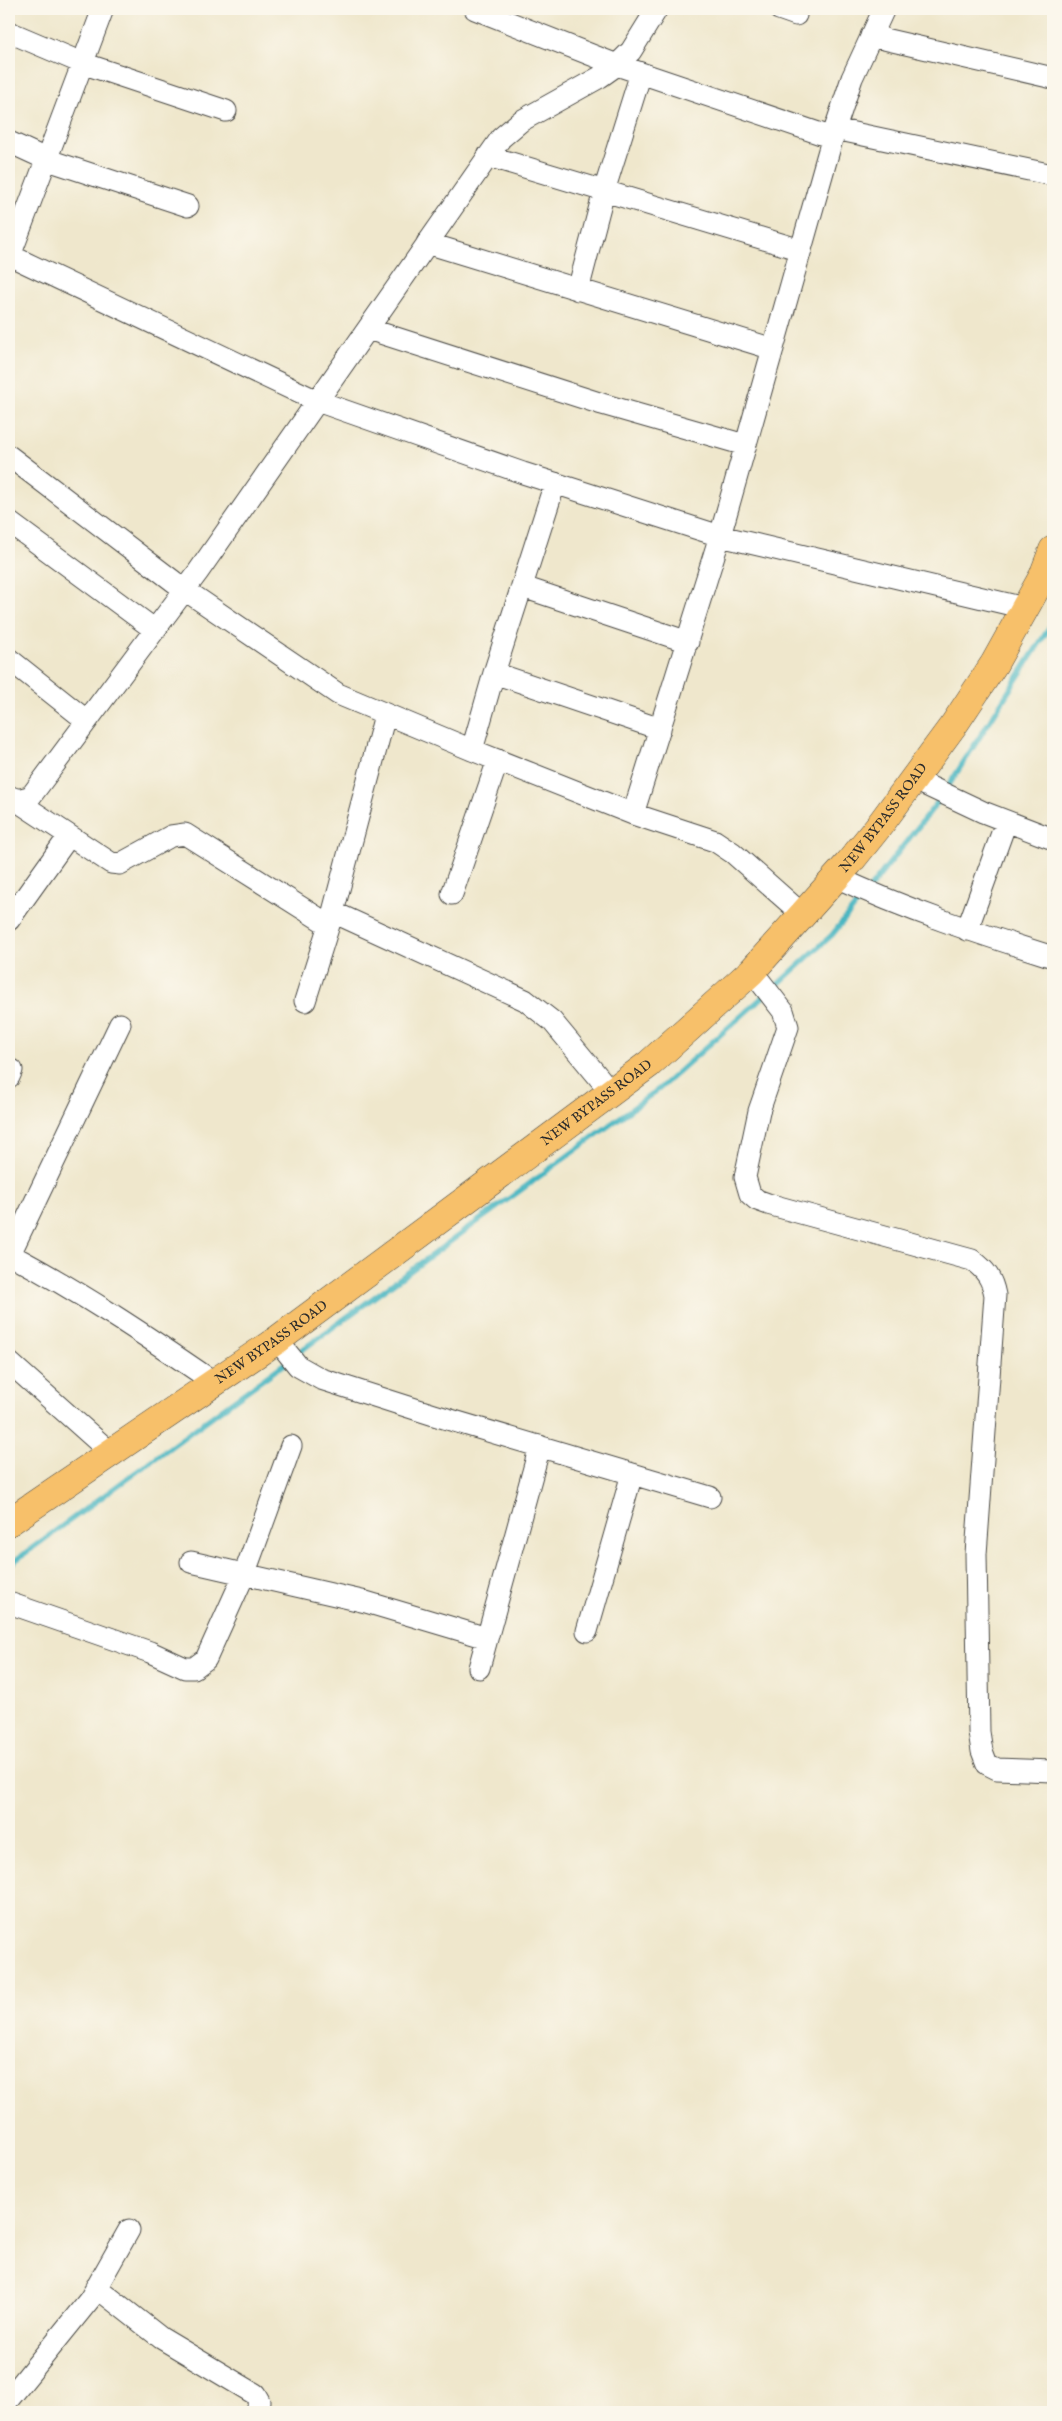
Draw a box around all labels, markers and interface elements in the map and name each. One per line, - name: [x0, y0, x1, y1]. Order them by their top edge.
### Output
- street label: NEW BYPASS ROAD: [836, 759, 931, 876]
- street label: NEW BYPASS ROAD: [538, 1056, 656, 1150]
- street label: NEW BYPASS ROAD: [212, 1296, 331, 1388]

